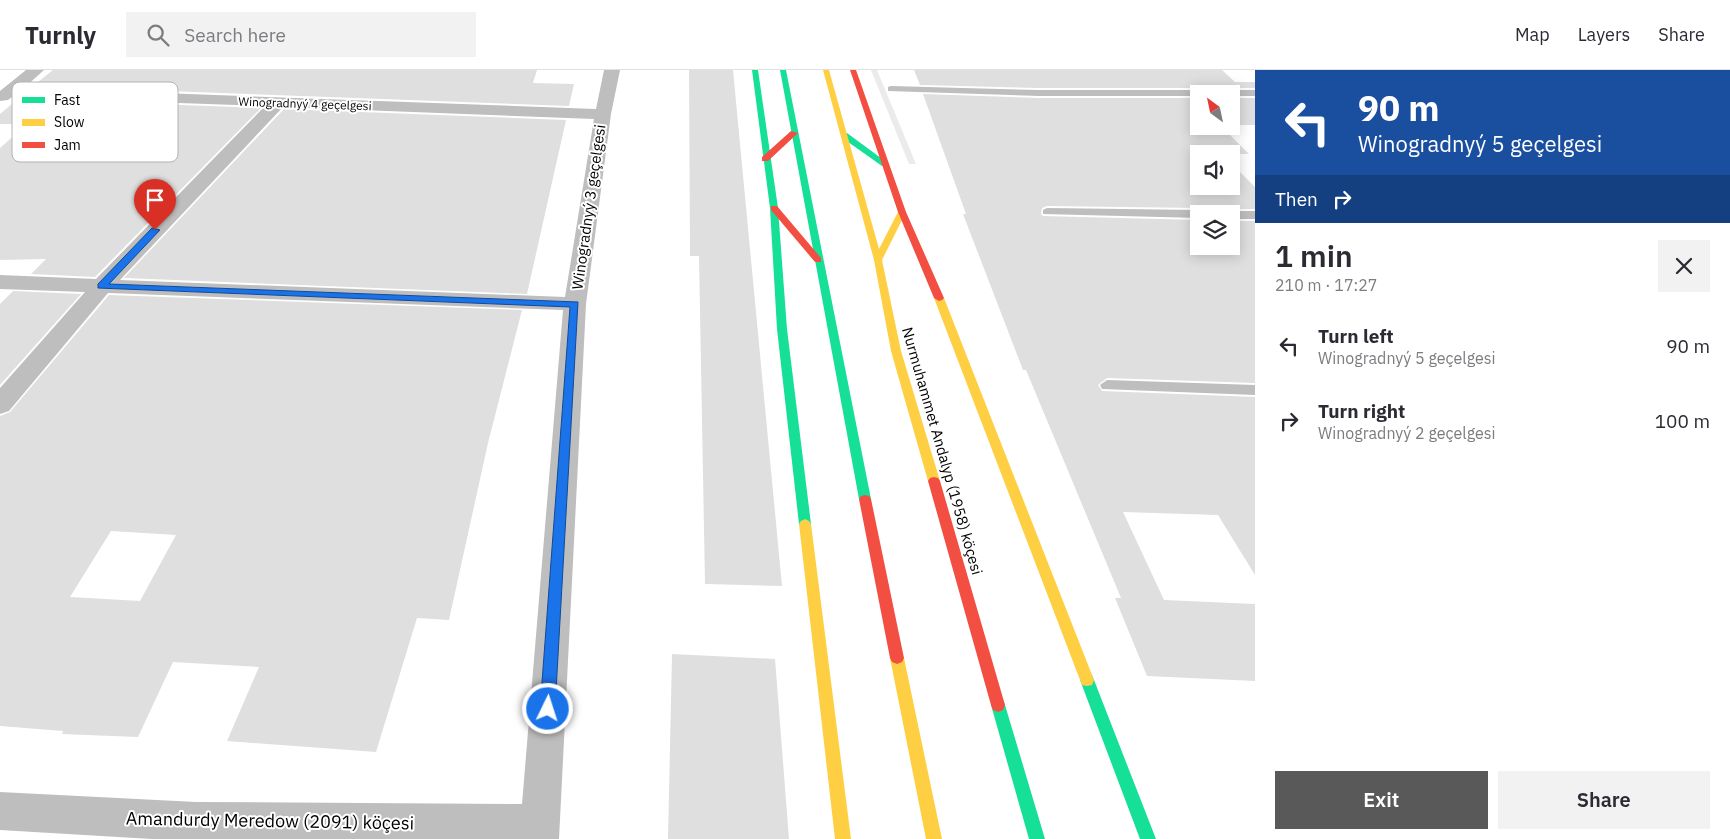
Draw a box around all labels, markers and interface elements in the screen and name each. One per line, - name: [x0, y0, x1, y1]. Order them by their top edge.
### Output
- search box: [126, 12, 476, 57]
- text: Turnly: [25, 19, 96, 51]
- icon: search: [144, 21, 172, 49]
- text: Search here: [184, 23, 286, 47]
- text: Map: [1515, 23, 1550, 46]
- text: Layers: [1578, 23, 1630, 46]
- text: Share: [1658, 23, 1705, 46]
- legend: [12, 82, 178, 162]
- north arrow: [1190, 85, 1240, 135]
- map controls: [1190, 85, 1240, 255]
- text: 90 m: [1358, 85, 1440, 131]
- icon: left: [1275, 90, 1340, 155]
- text: Fast: [54, 91, 80, 109]
- street label: Winogradnyý 4 geçelgesi: [238, 94, 372, 113]
- text: Slow: [54, 113, 85, 131]
- street label: Winogradnyý 3 geçelgesi: [568, 123, 610, 291]
- text: Winogradnyý 5 geçelgesi: [1358, 129, 1602, 158]
- text: Jam: [54, 136, 81, 154]
- button: sound: [1190, 145, 1240, 195]
- pin: [134, 179, 176, 230]
- icon: right: [1328, 185, 1356, 213]
- icon: arrive: [141, 186, 169, 214]
- text: Then: [1275, 187, 1318, 211]
- button: layers: [1190, 205, 1240, 255]
- text: 1 min: [1275, 236, 1353, 275]
- button: close: [1658, 240, 1710, 292]
- text: 210 m · 17:27: [1275, 275, 1377, 295]
- text: Turn left: [1318, 324, 1394, 348]
- street label: Nurmuhammet Andalyp (1958) köçesi: [898, 325, 987, 577]
- icon: left: [1275, 332, 1303, 360]
- text: 90 m: [1666, 334, 1710, 358]
- text: Winogradnyý 5 geçelgesi: [1318, 348, 1496, 368]
- text: Turn right: [1318, 399, 1405, 423]
- icon: right: [1275, 407, 1303, 435]
- text: 100 m: [1655, 409, 1710, 433]
- text: Winogradnyý 2 geçelgesi: [1318, 423, 1496, 443]
- position arrow: [521, 682, 573, 734]
- button: Exit: [1275, 771, 1488, 829]
- button: Share: [1498, 771, 1710, 829]
- street label: Amandurdy Meredow (2091) köçesi: [126, 806, 414, 835]

